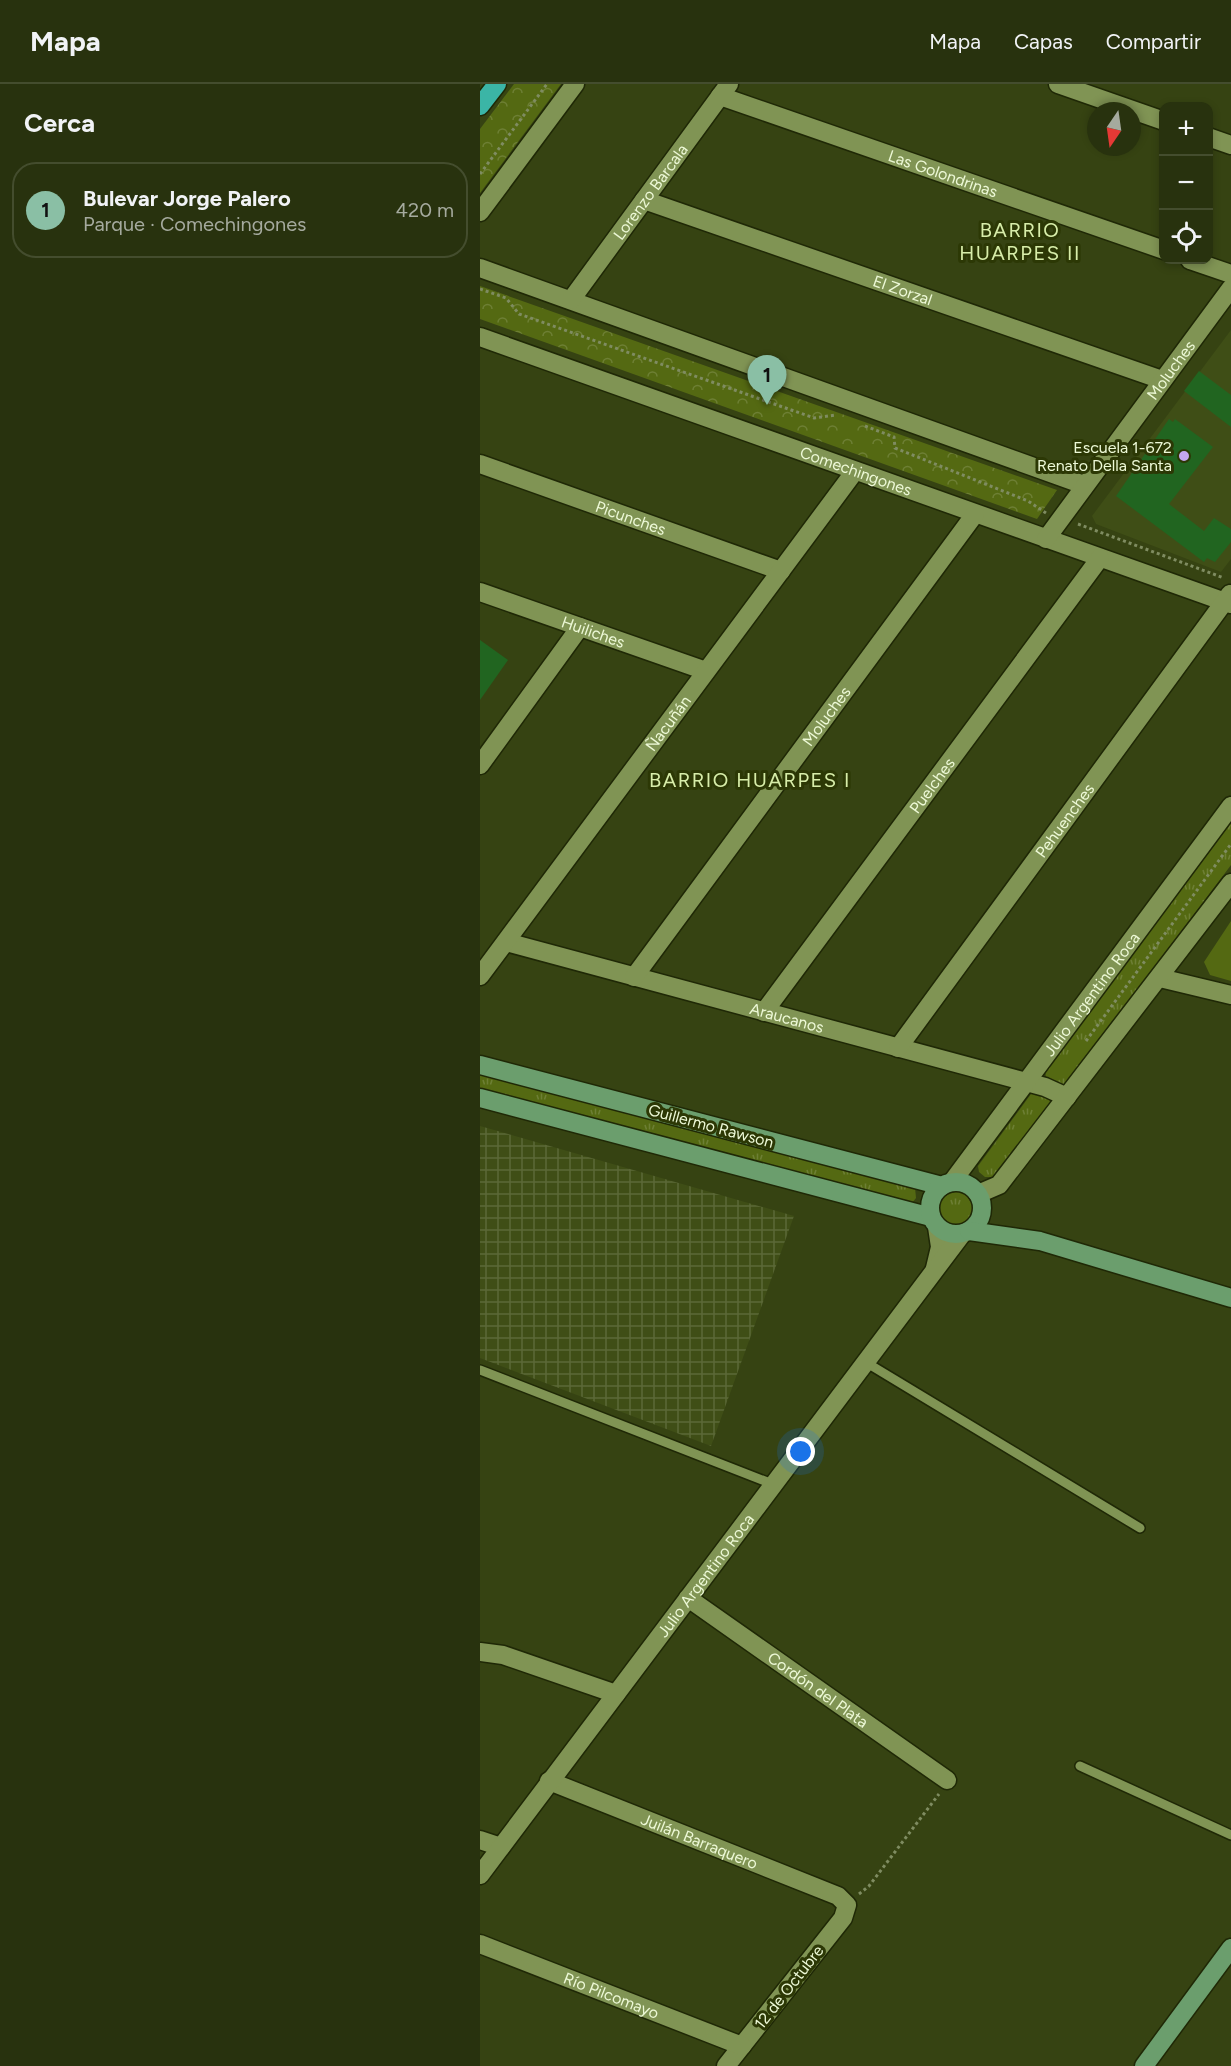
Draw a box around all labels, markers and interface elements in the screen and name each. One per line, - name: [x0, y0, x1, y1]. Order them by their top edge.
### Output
- text: Mapa: [30, 24, 101, 58]
- text: Mapa: [929, 29, 981, 54]
- text: Capas: [1014, 29, 1073, 54]
- text: Compartir: [1106, 29, 1201, 54]
- north arrow: [1087, 102, 1141, 156]
- map controls: [1159, 102, 1213, 264]
- button: +: [1159, 102, 1213, 156]
- text: Cerca: [24, 107, 95, 139]
- street label: Lorenzo Barcala: [609, 140, 691, 243]
- street label: Las Golondrinas: [886, 146, 1000, 201]
- button: −: [1159, 156, 1213, 210]
- text: Bulevar Jorge Palero: [83, 185, 291, 212]
- text: 1: [41, 198, 50, 222]
- text: 420 m: [396, 198, 454, 222]
- button: locate: [1159, 210, 1213, 264]
- text: Parque · Comechingones: [83, 212, 306, 236]
- district label: BARRIO HUARPES II: [959, 218, 1081, 265]
- street label: El Zorzal: [871, 271, 935, 309]
- street label: Moluches: [1142, 337, 1199, 403]
- pin: 1: [748, 356, 786, 405]
- place label: Escuela 1-672 Renato Della Santa: [1037, 438, 1172, 475]
- street label: Comechingones: [798, 442, 914, 499]
- marker: Escuela 1-672 Renato Della Santa: [1177, 449, 1191, 463]
- street label: Picunches: [593, 496, 668, 539]
- street label: Huiliches: [559, 612, 627, 651]
- street label: Moluches: [798, 683, 854, 750]
- street label: Ñacuñán: [641, 692, 695, 755]
- street label: Puelches: [905, 754, 959, 817]
- district label: BARRIO HUARPES I: [649, 768, 851, 792]
- street label: Pehuenches: [1031, 780, 1098, 861]
- street label: Julio Argentino Roca: [1039, 929, 1143, 1060]
- street label: Araucanos: [748, 999, 826, 1037]
- street label: Guillermo Rawson: [646, 1100, 776, 1152]
- your location: [786, 1437, 815, 1466]
- street label: Julio Argentino Roca: [653, 1510, 758, 1641]
- street label: Cordón del Plata: [764, 1648, 872, 1731]
- street label: Juilán Barraquero: [638, 1809, 761, 1873]
- street label: 12 de Octubre: [750, 1941, 828, 2033]
- street label: Río Pilcomayo: [561, 1968, 662, 2022]

